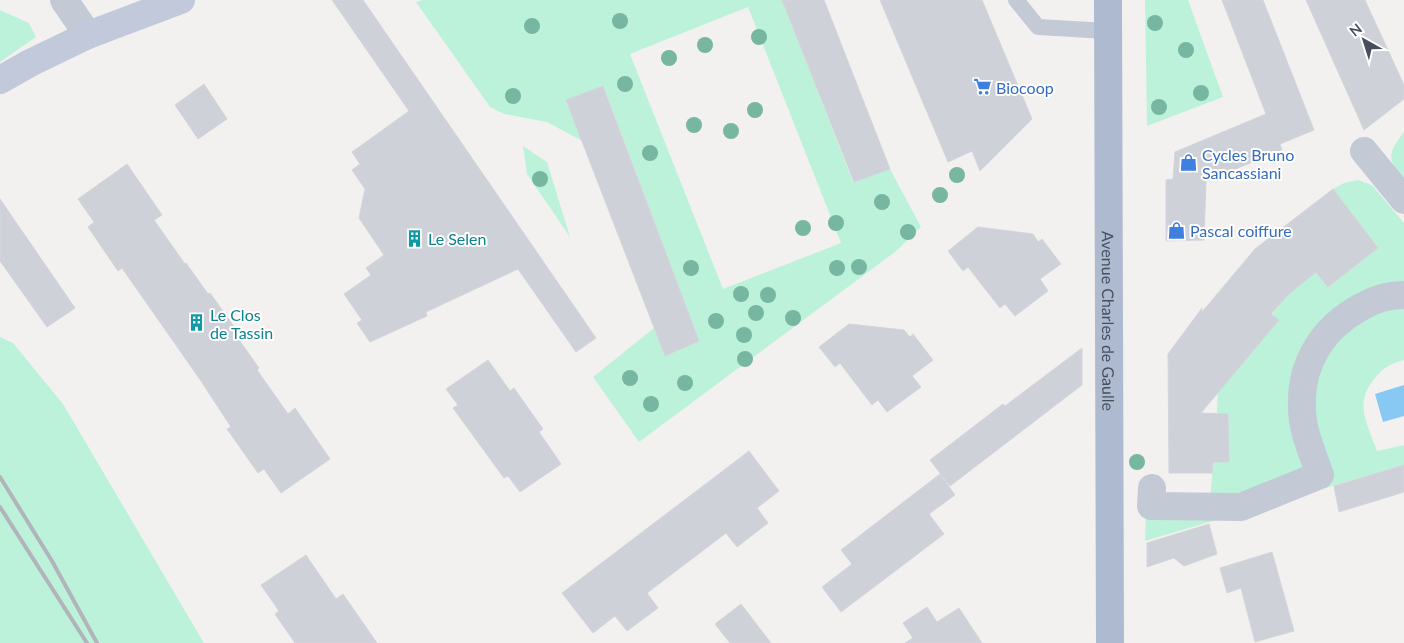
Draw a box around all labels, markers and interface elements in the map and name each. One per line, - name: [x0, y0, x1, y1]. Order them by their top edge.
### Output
- north arrow: [1339, 15, 1389, 65]
- text: N: [1346, 20, 1365, 40]
- supermarket icon: Biocoop: [972, 77, 992, 97]
- place label: Biocoop: [996, 78, 1054, 97]
- place label: Cycles Bruno Sancassiani: [1202, 145, 1294, 182]
- shop icon: Cycles Bruno Sancassiani: [1178, 153, 1198, 173]
- shop icon: Pascal coiffure: [1166, 220, 1186, 240]
- place label: Pascal coiffure: [1190, 221, 1292, 240]
- building icon: Le Selen: [404, 228, 424, 248]
- place label: Le Selen: [428, 229, 486, 248]
- street label: Avenue Charles de Gaulle: [1099, 231, 1119, 411]
- place label: Le Clos de Tassin: [210, 305, 273, 342]
- building icon: Le Clos de Tassin: [186, 313, 206, 333]

